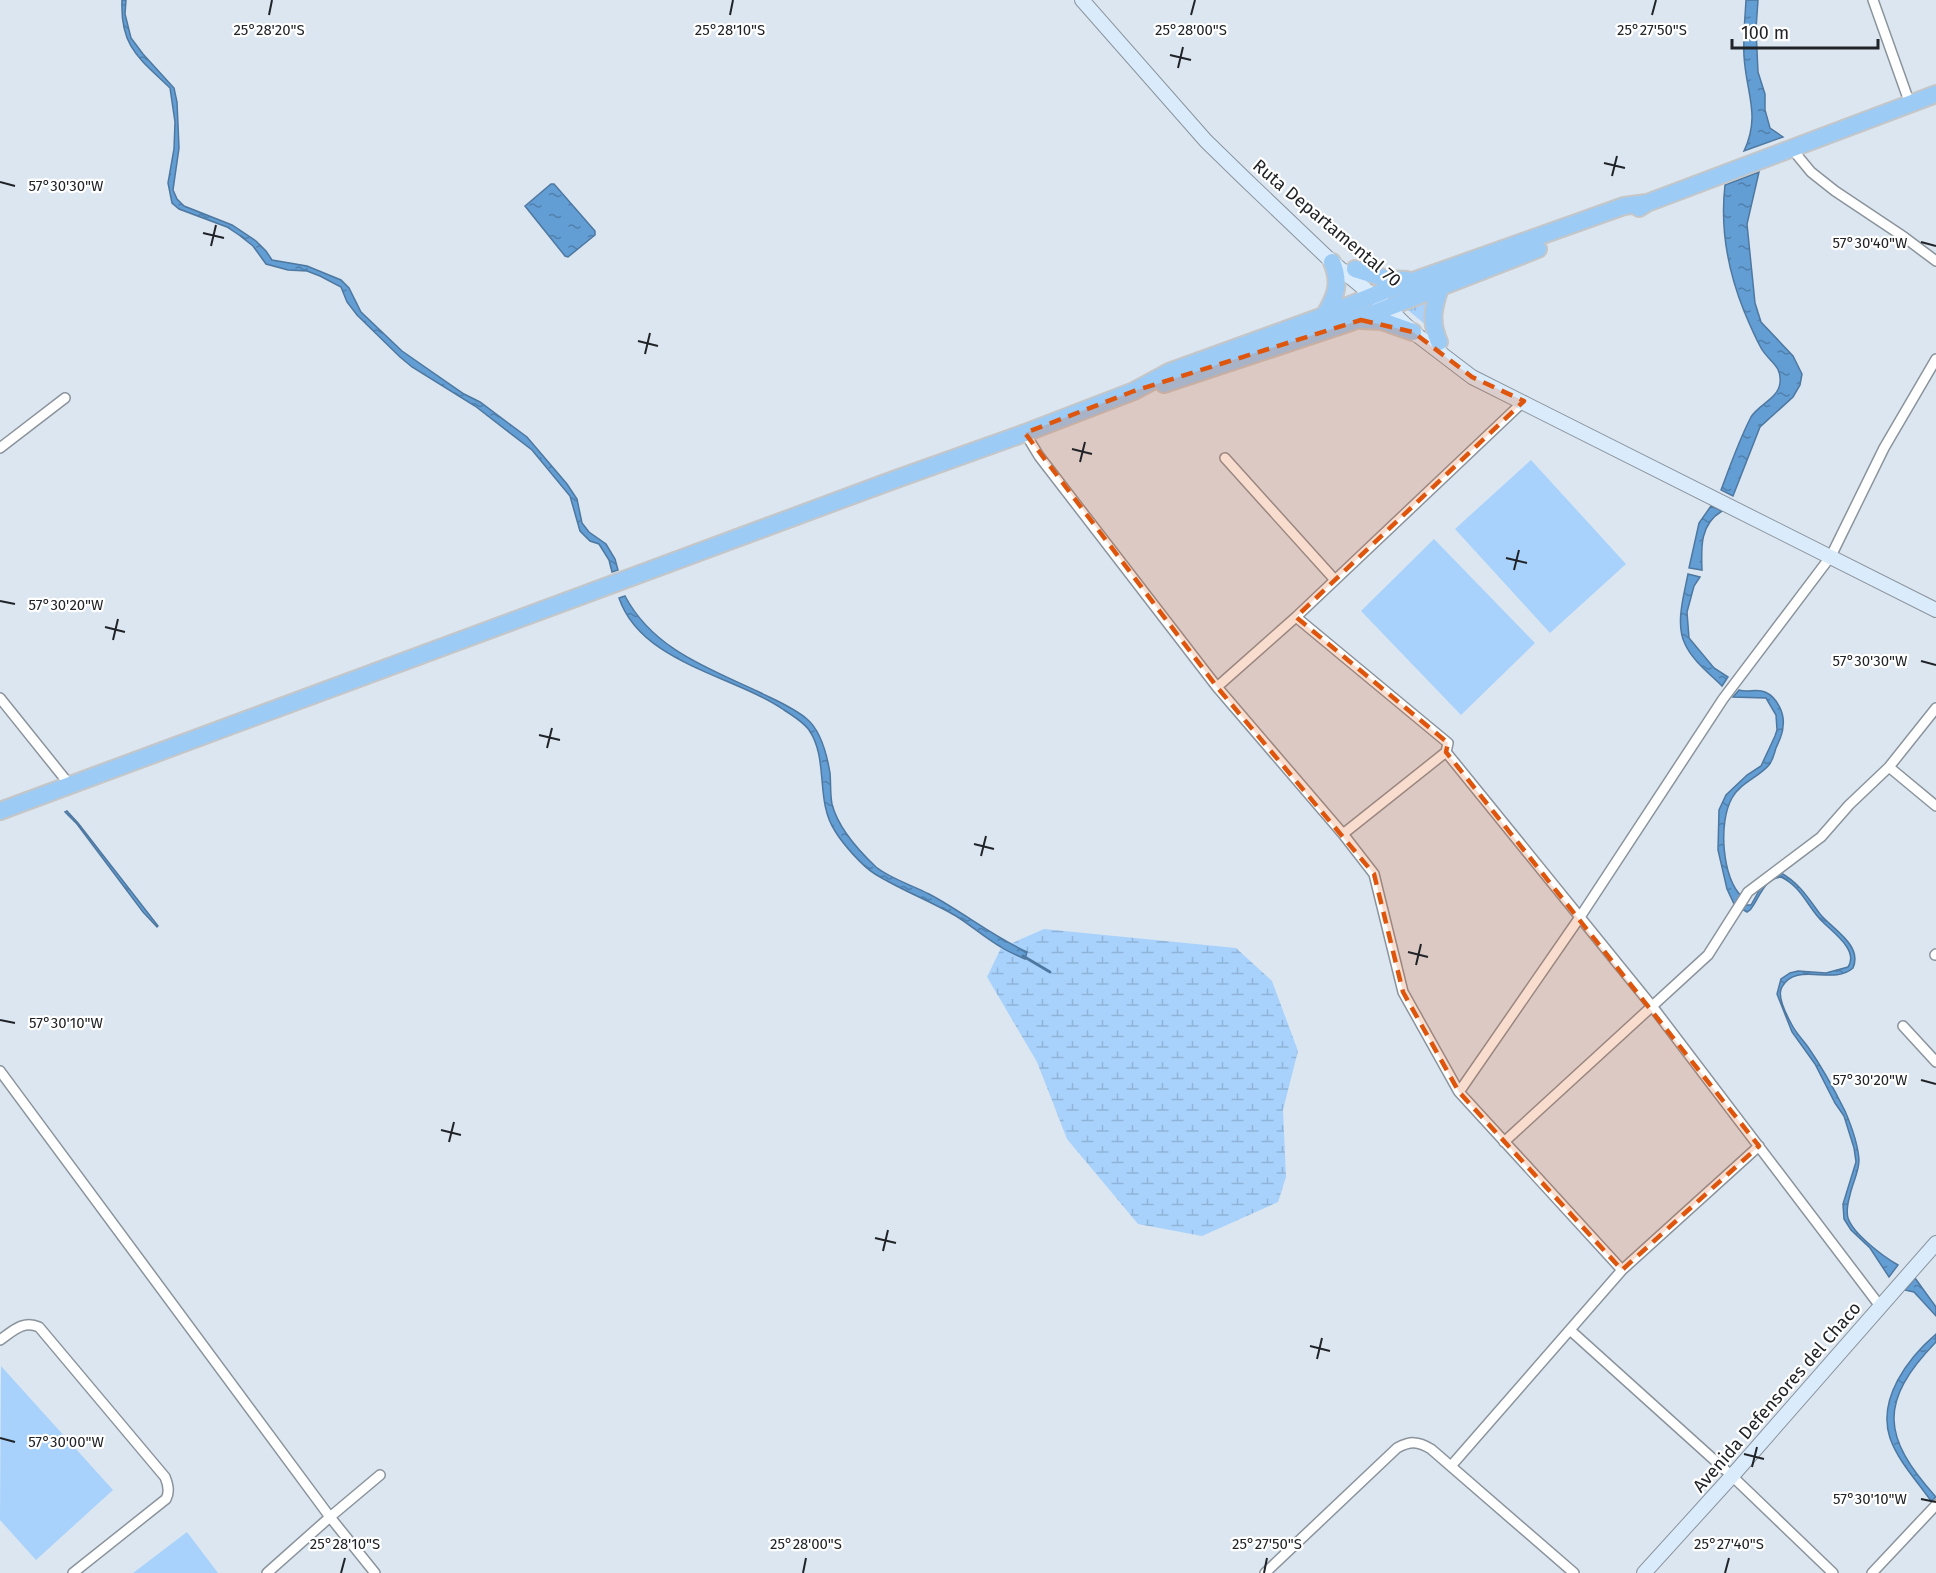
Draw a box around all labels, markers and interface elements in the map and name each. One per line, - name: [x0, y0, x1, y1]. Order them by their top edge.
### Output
- scale bar: [1732, 12, 1878, 50]
- text: 25°28'20"S: [233, 21, 305, 39]
- text: 25°28'10"S: [695, 21, 765, 39]
- text: 25°28'00"S: [1155, 21, 1227, 39]
- text: 25°27'50"S: [1617, 21, 1687, 39]
- text: 100 m: [1741, 22, 1789, 44]
- street label: Ruta Departamental 70: [1248, 155, 1406, 291]
- text: 57°30'30"W: [29, 177, 104, 195]
- text: 57°30'40"W: [1833, 234, 1908, 252]
- text: 57°30'20"W: [29, 596, 104, 614]
- text: 57°30'30"W: [1833, 652, 1908, 670]
- text: 57°30'10"W: [29, 1014, 104, 1032]
- text: 57°30'20"W: [1833, 1071, 1908, 1089]
- street label: Avenida Defensores del Chaco: [1688, 1297, 1866, 1497]
- text: 57°30'00"W: [28, 1433, 104, 1451]
- text: 57°30'10"W: [1833, 1490, 1908, 1508]
- text: 25°28'10"S: [310, 1535, 380, 1553]
- text: 25°28'00"S: [770, 1535, 842, 1553]
- text: 25°27'50"S: [1232, 1535, 1302, 1553]
- text: 25°27'40"S: [1694, 1535, 1764, 1553]

